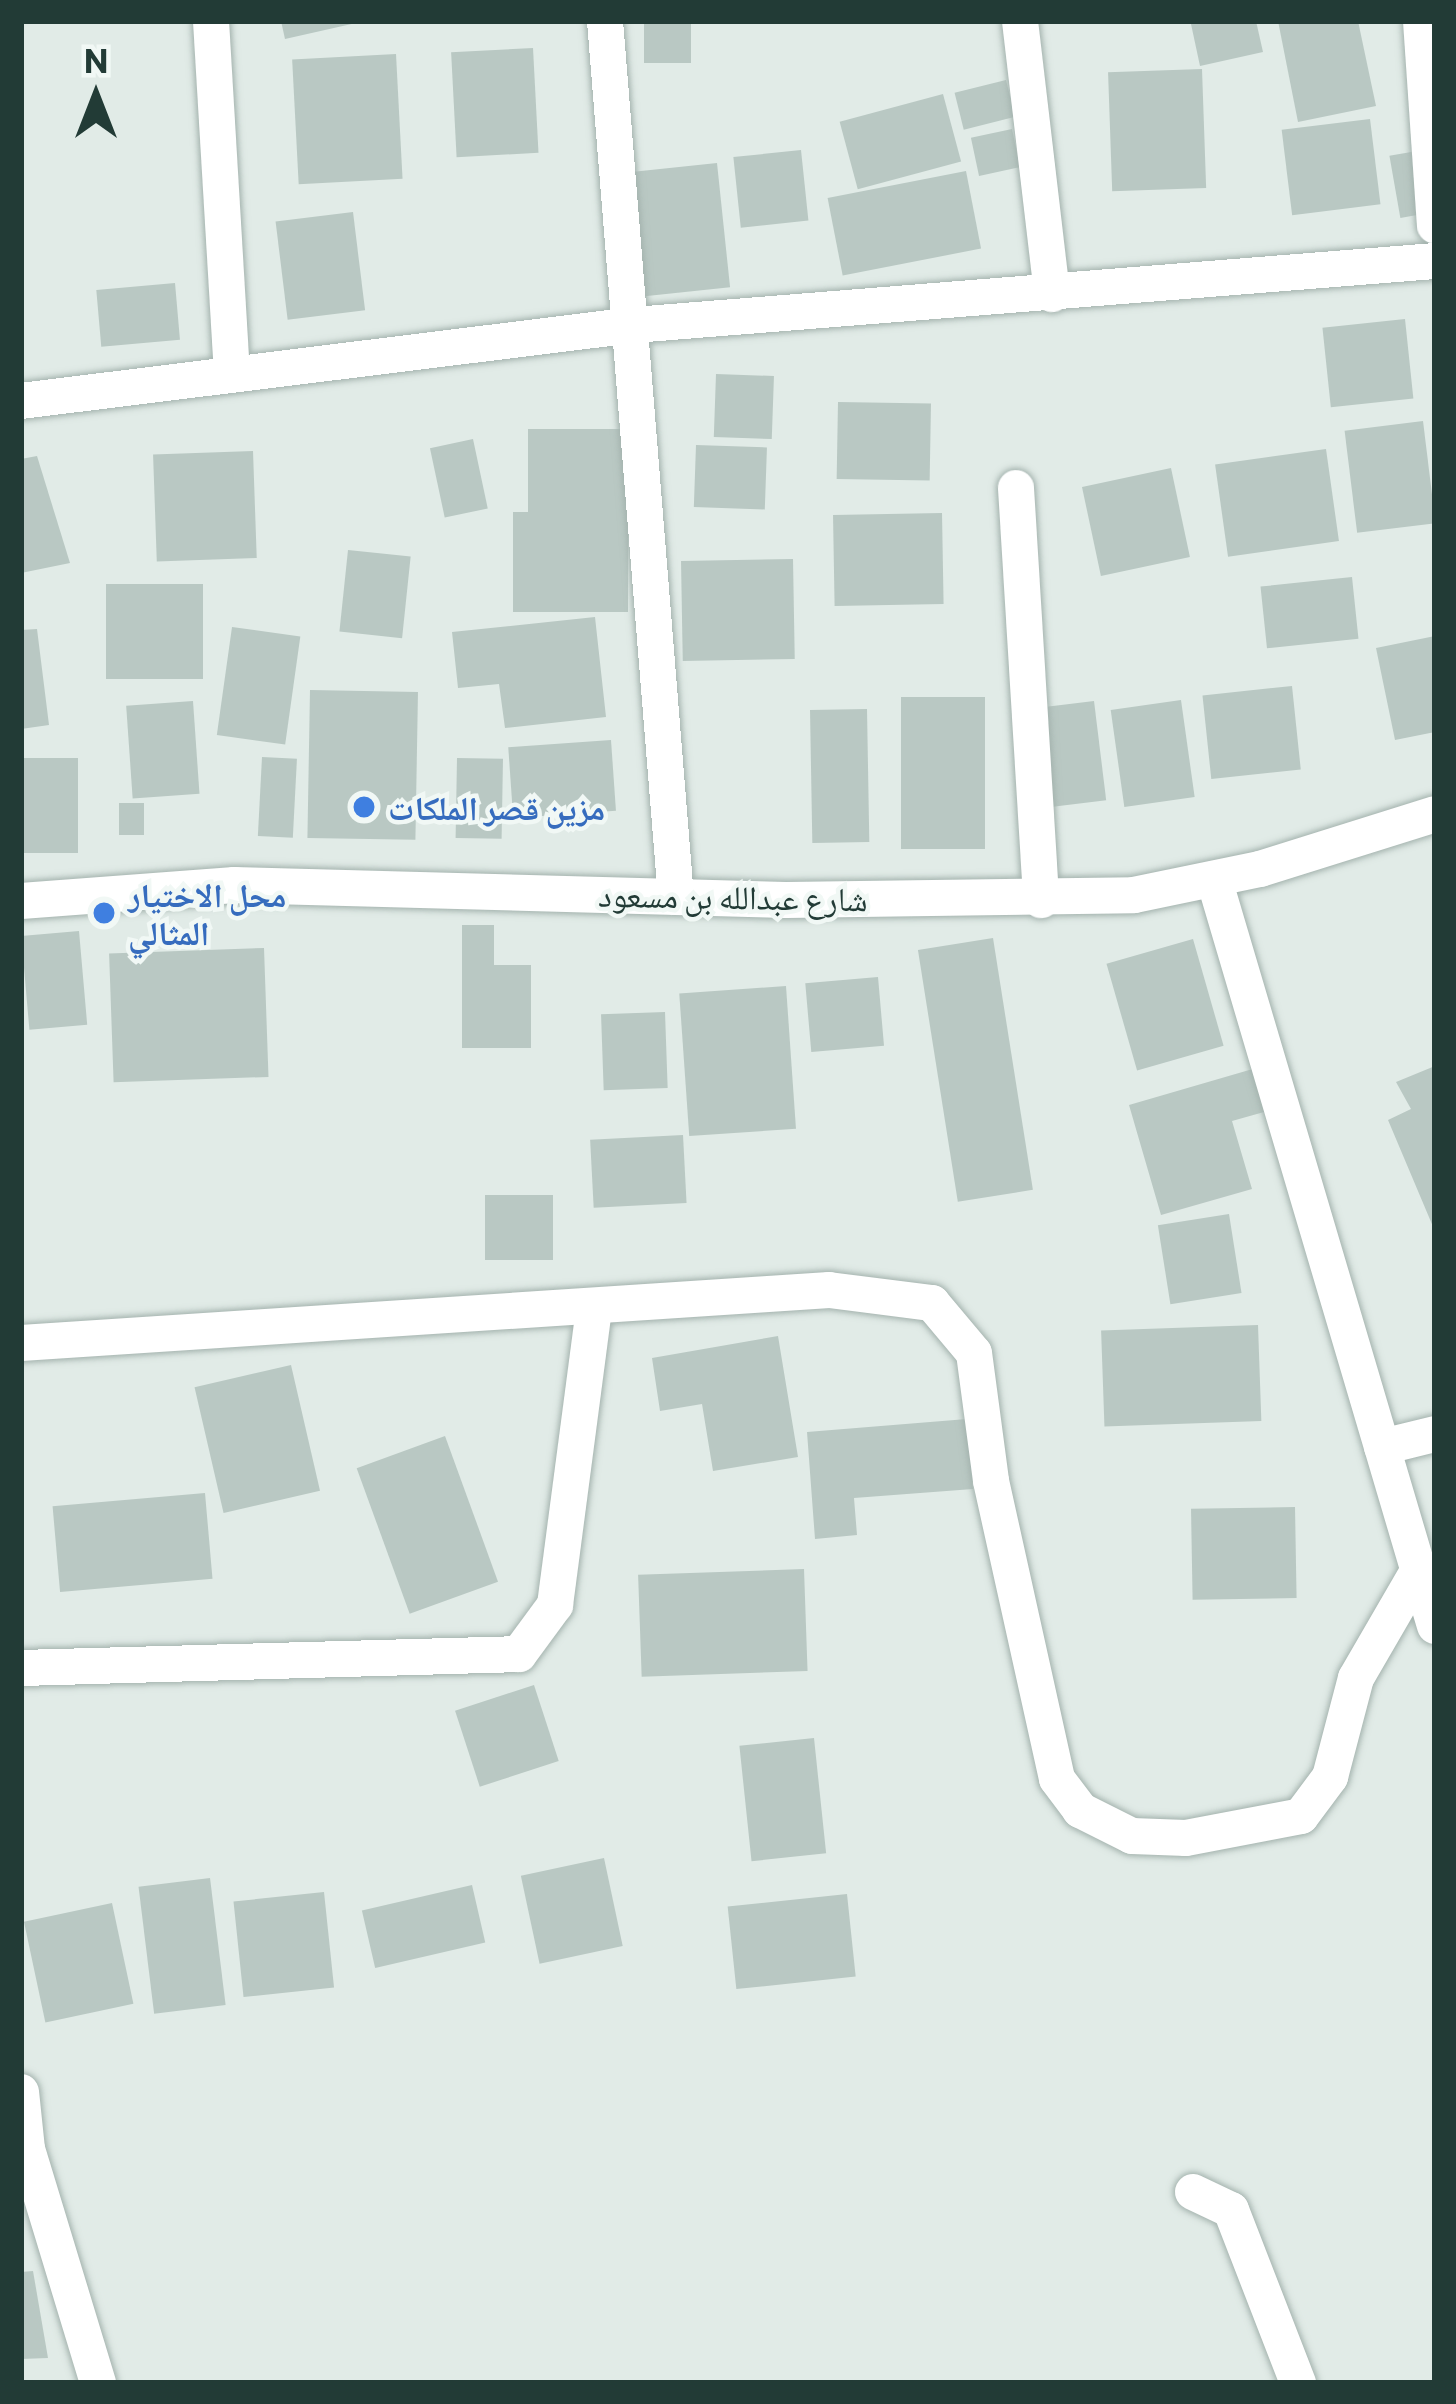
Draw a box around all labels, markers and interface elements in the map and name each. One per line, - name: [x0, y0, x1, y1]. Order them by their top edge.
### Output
- north arrow: [36, 36, 156, 156]
- text: N: [84, 39, 108, 80]
- place label: مزين قصر الملكات: [388, 787, 605, 827]
- marker: مزين قصر الملكات: [351, 794, 377, 820]
- place label: محل الاختيار المثالي: [128, 874, 286, 952]
- street label: شارع عبدالله بن مسعود: [598, 874, 868, 918]
- marker: محل الاختيار المثالي: [91, 900, 117, 926]

